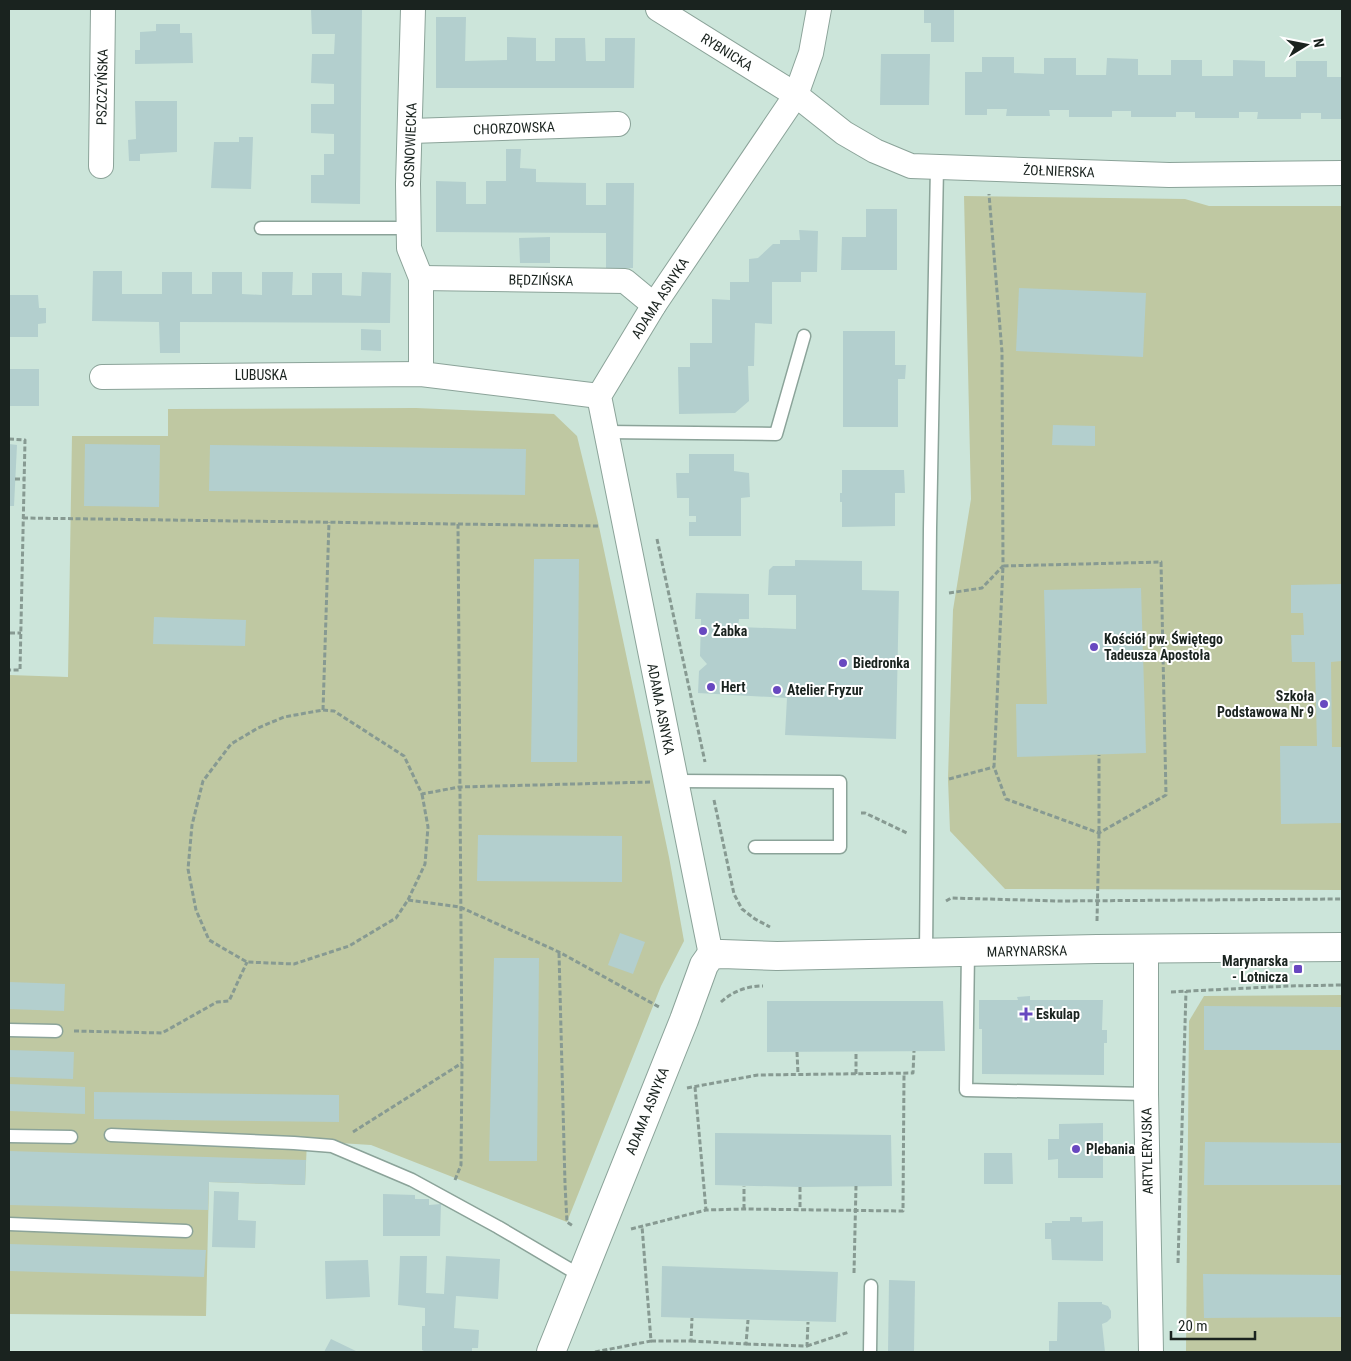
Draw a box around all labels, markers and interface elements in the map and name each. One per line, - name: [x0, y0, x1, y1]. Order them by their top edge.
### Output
- north arrow: [1281, 20, 1331, 70]
- street label: RYBNICKA: [698, 30, 756, 74]
- text: N: [1310, 37, 1327, 48]
- street label: PSZCZYŃSKA: [92, 49, 111, 125]
- street label: SOSNOWIECKA: [401, 102, 419, 188]
- street label: CHORZOWSKA: [473, 119, 555, 137]
- street label: ŻOŁNIERSKA: [1023, 162, 1095, 180]
- street label: ADAMA ASNYKA: [628, 255, 692, 341]
- street label: BĘDZIŃSKA: [508, 270, 574, 289]
- street label: LUBUSKA: [235, 367, 287, 383]
- place label: Żabka: [713, 623, 748, 639]
- marker: Żabka: [697, 625, 709, 637]
- place label: Kościół pw. Świętego Tadeusza Apostoła: [1104, 630, 1223, 663]
- marker: Kościół pw. Świętego Tadeusza Apostoła: [1088, 641, 1100, 653]
- place label: Biedronka: [853, 655, 910, 671]
- marker: Biedronka: [837, 657, 849, 669]
- street label: ADAMA ASNYKA: [644, 662, 678, 756]
- place label: Hert: [721, 679, 746, 695]
- marker: Hert: [705, 681, 717, 693]
- place label: Atelier Fryzur: [787, 682, 864, 698]
- marker: Atelier Fryzur: [771, 684, 783, 696]
- place label: Szkoła Podstawowa Nr 9: [1217, 688, 1314, 720]
- marker: Szkoła Podstawowa Nr 9: [1318, 698, 1330, 710]
- street label: MARYNARSKA: [987, 942, 1067, 960]
- place label: Marynarska - Lotnicza: [1222, 953, 1288, 985]
- marker: Marynarska - Lotnicza: [1292, 963, 1304, 975]
- place label: Eskulap: [1036, 1006, 1080, 1022]
- marker: Eskulap: [1020, 1008, 1032, 1020]
- street label: ADAMA ASNYKA: [622, 1065, 672, 1157]
- street label: ARTYLERYJSKA: [1138, 1107, 1156, 1195]
- place label: Plebania: [1086, 1141, 1135, 1157]
- marker: Plebania: [1070, 1143, 1082, 1155]
- scale bar: [1171, 1308, 1255, 1340]
- text: 20 m: [1178, 1317, 1208, 1335]

